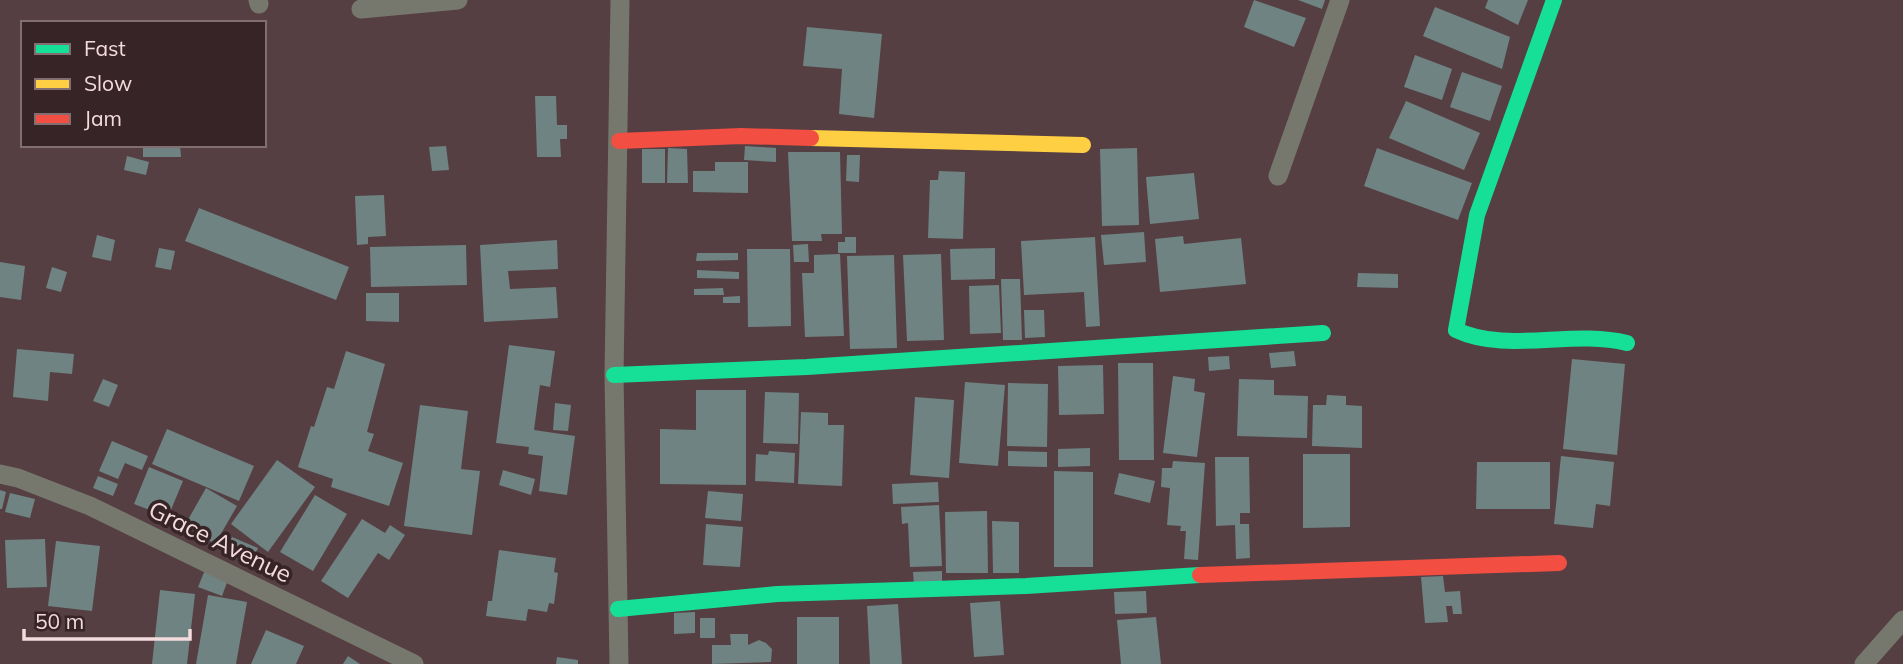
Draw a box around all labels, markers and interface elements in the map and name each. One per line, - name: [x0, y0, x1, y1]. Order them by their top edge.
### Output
- legend: [21, 21, 266, 147]
- text: Fast: [84, 35, 126, 61]
- text: Slow: [84, 70, 132, 96]
- text: Jam: [84, 105, 122, 131]
- street label: Grace Avenue: [144, 494, 297, 589]
- scale bar: [24, 598, 191, 642]
- text: 50 m: [35, 608, 84, 634]

